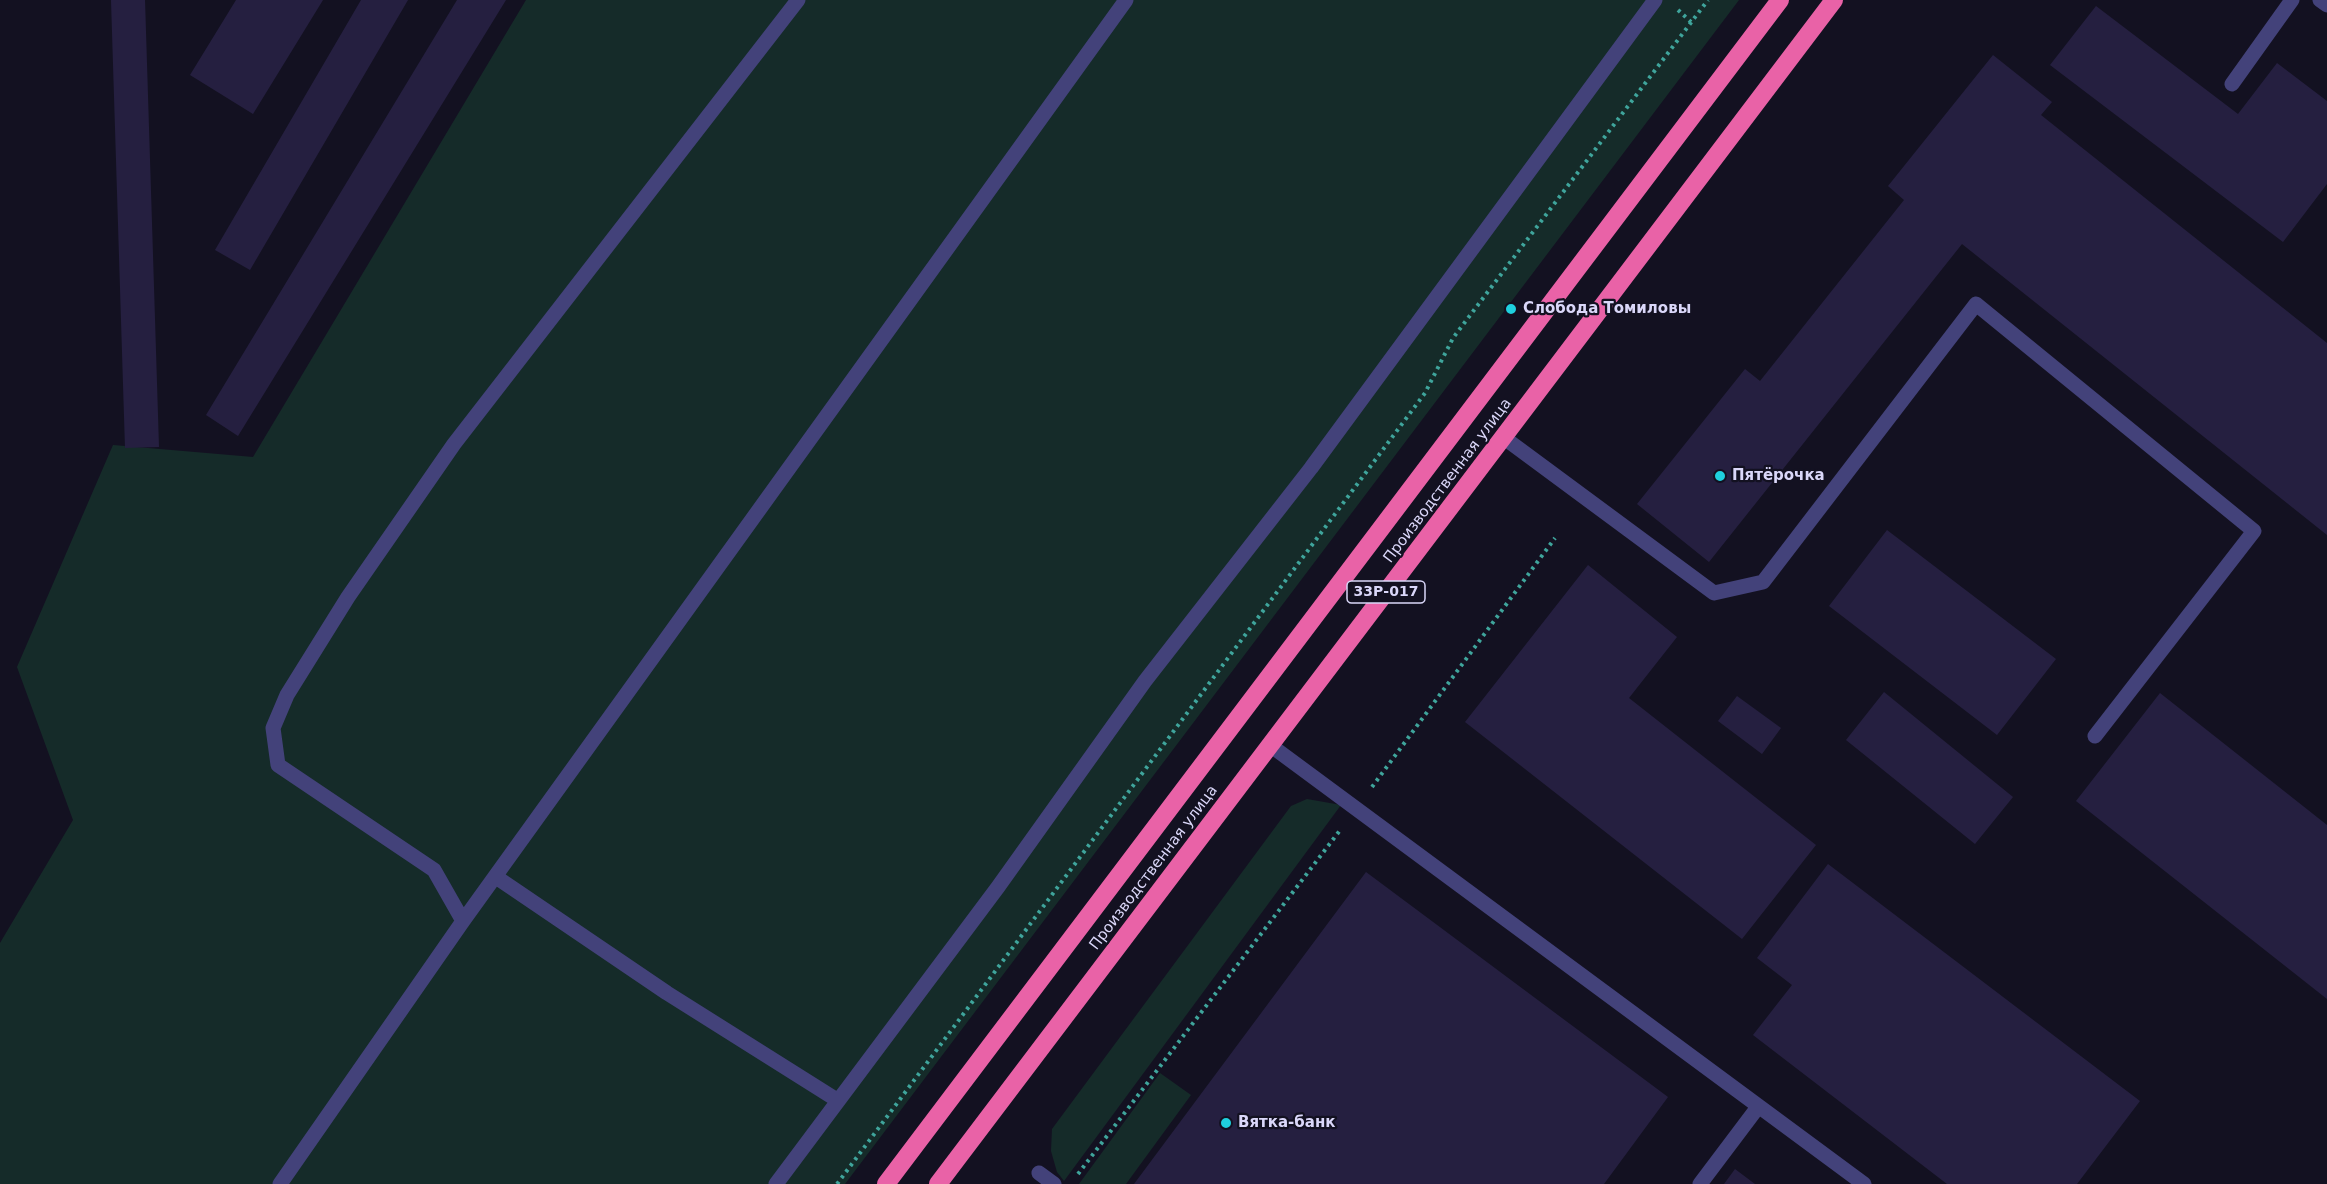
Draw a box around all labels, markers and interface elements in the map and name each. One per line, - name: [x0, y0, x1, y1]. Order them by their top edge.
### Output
- place label: Слобода Томиловы: [1523, 300, 1691, 318]
- marker: Слобода Томиловы: [1504, 302, 1518, 316]
- street label: Производственная улица: [1380, 395, 1516, 567]
- place label: Пятёрочка: [1732, 467, 1825, 485]
- marker: Пятёрочка: [1713, 469, 1727, 483]
- road number: 33Р-017: [1347, 581, 1425, 603]
- street label: Производственная улица: [1086, 782, 1222, 954]
- place label: Вятка-банк: [1238, 1114, 1335, 1132]
- marker: Вятка-банк: [1219, 1116, 1233, 1130]

